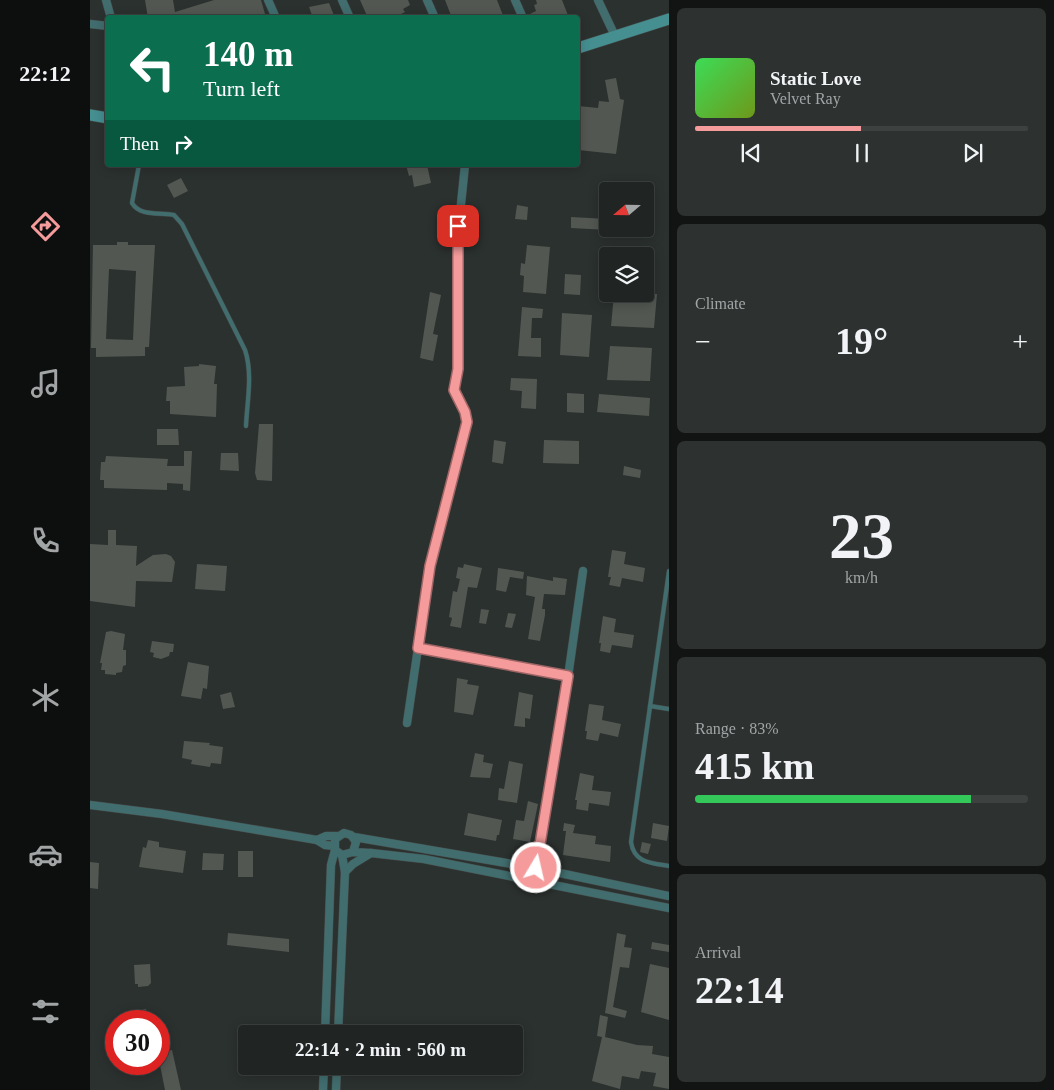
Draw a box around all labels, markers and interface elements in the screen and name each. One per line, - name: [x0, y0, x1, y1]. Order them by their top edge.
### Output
- icon: left: [120, 35, 185, 100]
- text: 140 m: [203, 35, 293, 74]
- text: 22:12: [19, 61, 71, 86]
- text: Static Love: [770, 68, 861, 89]
- text: Turn left: [203, 76, 280, 101]
- text: Velvet Ray: [770, 90, 841, 107]
- icon: right: [169, 130, 197, 158]
- text: Then: [120, 133, 159, 154]
- icon: previous: [737, 139, 765, 167]
- icon: pause: [848, 139, 876, 167]
- icon: next: [959, 139, 987, 167]
- north arrow: [599, 182, 654, 238]
- map controls: [599, 182, 654, 302]
- pin: [437, 205, 479, 247]
- icon: directions: [28, 209, 63, 244]
- icon: arrive: [444, 212, 472, 240]
- button: layers: [599, 247, 654, 302]
- text: Climate: [695, 295, 746, 312]
- text: 19°: [835, 320, 888, 362]
- text: −: [695, 326, 711, 357]
- text: +: [1012, 326, 1028, 357]
- icon: music: [28, 366, 63, 401]
- text: 23: [829, 500, 894, 572]
- icon: phone: [28, 523, 63, 558]
- text: km/h: [845, 569, 878, 586]
- icon: climate: [28, 680, 63, 715]
- text: Range · 83%: [695, 720, 779, 737]
- text: 415 km: [695, 745, 814, 787]
- icon: car: [28, 837, 63, 872]
- position arrow: [509, 841, 561, 893]
- text: Arrival: [695, 944, 741, 961]
- text: 22:14: [695, 969, 784, 1011]
- icon: filters: [28, 994, 63, 1029]
- speed limit sign: 30: [105, 1010, 170, 1075]
- text: 22:14 · 2 min · 560 m: [295, 1039, 466, 1060]

